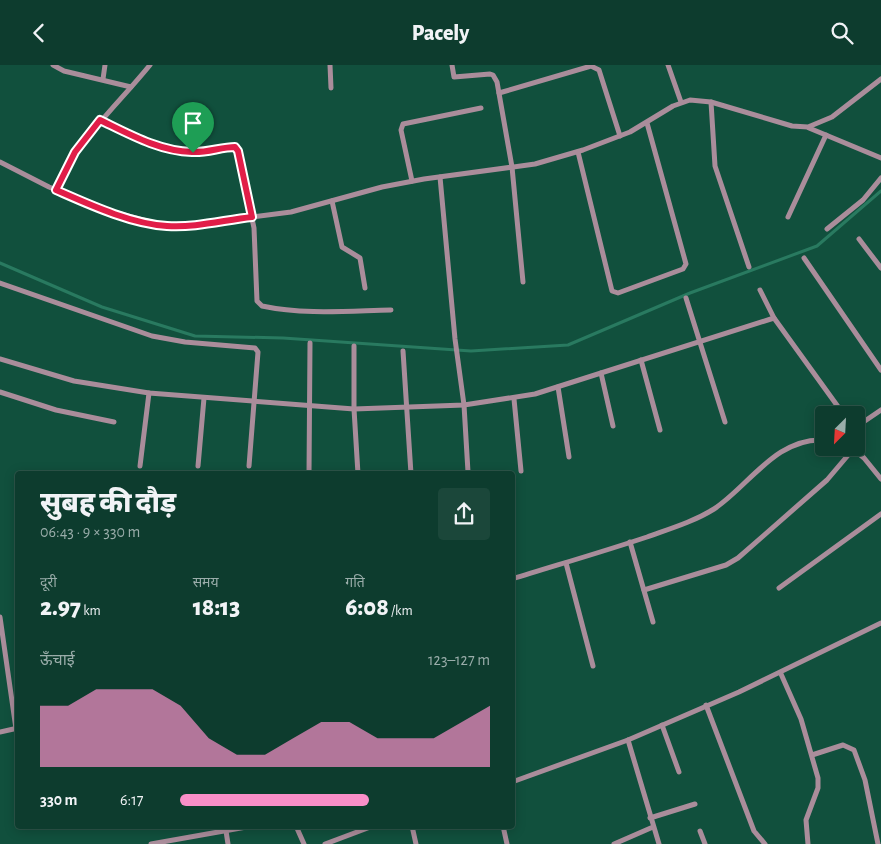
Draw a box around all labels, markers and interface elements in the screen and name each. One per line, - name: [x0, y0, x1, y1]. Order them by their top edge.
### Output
- icon: back: [25, 19, 53, 47]
- icon: search: [828, 19, 856, 47]
- text: Pacely: [412, 22, 469, 44]
- pin: [172, 102, 214, 153]
- icon: arrive: [179, 109, 207, 137]
- north arrow: [815, 406, 865, 456]
- map controls: [815, 406, 865, 456]
- button: share: [438, 488, 490, 540]
- text: सुबह की दौड़: [40, 490, 176, 518]
- text: 06:43 · 9 × 330 m: [40, 524, 140, 540]
- text: दूरी: [40, 576, 57, 590]
- text: समय: [193, 576, 219, 590]
- text: गति: [345, 576, 365, 590]
- text: 2.97: [40, 595, 81, 620]
- text: 18:13: [193, 595, 240, 620]
- text: 6:08: [345, 595, 389, 620]
- text: km: [81, 604, 101, 618]
- text: /km: [389, 604, 413, 618]
- text: ऊँचाई: [40, 652, 75, 668]
- text: 123–127 m: [428, 652, 490, 668]
- text: 330 m: [40, 792, 77, 808]
- text: 6:17: [120, 792, 143, 808]

